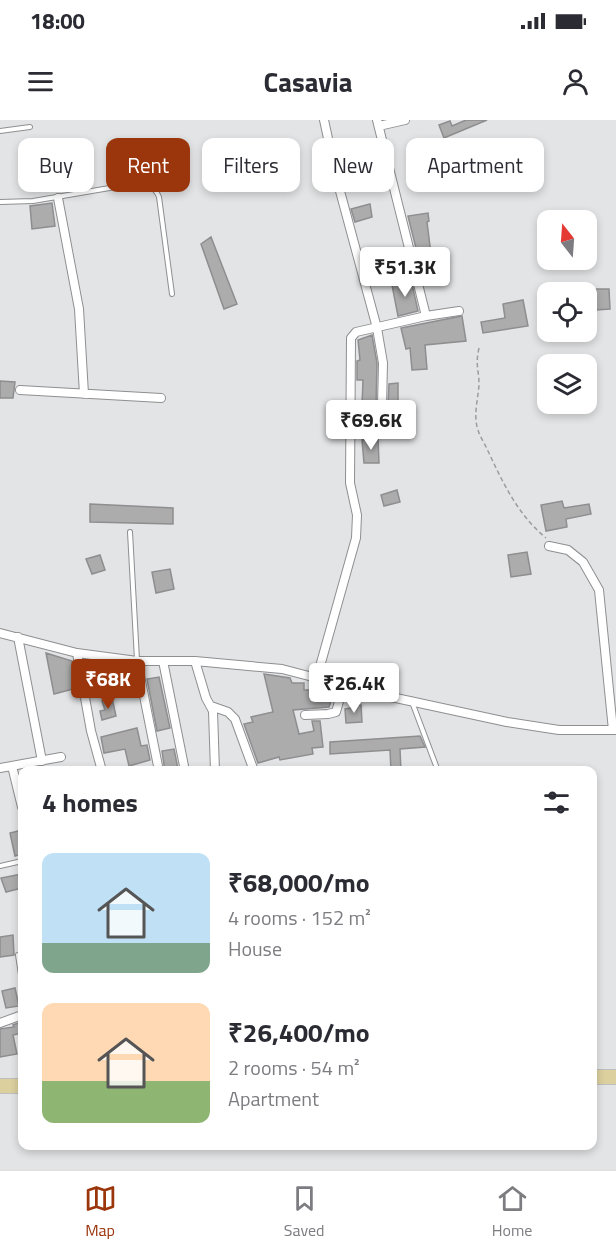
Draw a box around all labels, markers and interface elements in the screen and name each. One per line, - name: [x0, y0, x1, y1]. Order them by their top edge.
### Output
- text: 18:00: [30, 4, 85, 38]
- text: Casavia: [263, 61, 353, 102]
- icon: menu: [24, 65, 57, 98]
- icon: person: [559, 65, 592, 98]
- chip: Buy: [18, 138, 94, 192]
- chip: Rent: [106, 138, 190, 192]
- chip: Filters: [202, 138, 300, 192]
- chip: New: [312, 138, 394, 192]
- chip: Apartment: [406, 138, 544, 192]
- north arrow: [537, 210, 597, 270]
- map controls: [537, 210, 597, 414]
- pin: ₹51.3K: [356, 247, 454, 298]
- text: ₹51.3K: [374, 251, 436, 282]
- button: locate: [537, 282, 597, 342]
- button: layers: [537, 354, 597, 414]
- pin: ₹69.6K: [322, 400, 420, 451]
- text: ₹69.6K: [340, 404, 402, 435]
- pin: ₹68K: [72, 659, 144, 710]
- text: ₹68K: [85, 663, 131, 694]
- pin: ₹26.4K: [305, 663, 403, 714]
- text: ₹26.4K: [323, 667, 385, 698]
- text: 4 homes: [42, 783, 138, 822]
- icon: filters: [540, 786, 573, 819]
- text: ₹68,000/mo: [228, 863, 370, 902]
- icon: home: [90, 877, 162, 949]
- text: 4 rooms · 152 m²: [228, 902, 371, 933]
- text: House: [228, 933, 282, 964]
- text: ₹26,400/mo: [228, 1013, 370, 1052]
- icon: home: [90, 1027, 162, 1099]
- text: 2 rooms · 54 m²: [228, 1052, 360, 1083]
- text: Apartment: [228, 1083, 319, 1114]
- tab: Map: [84, 1182, 117, 1242]
- tab: Saved: [284, 1182, 325, 1242]
- tab: Home: [492, 1182, 532, 1242]

